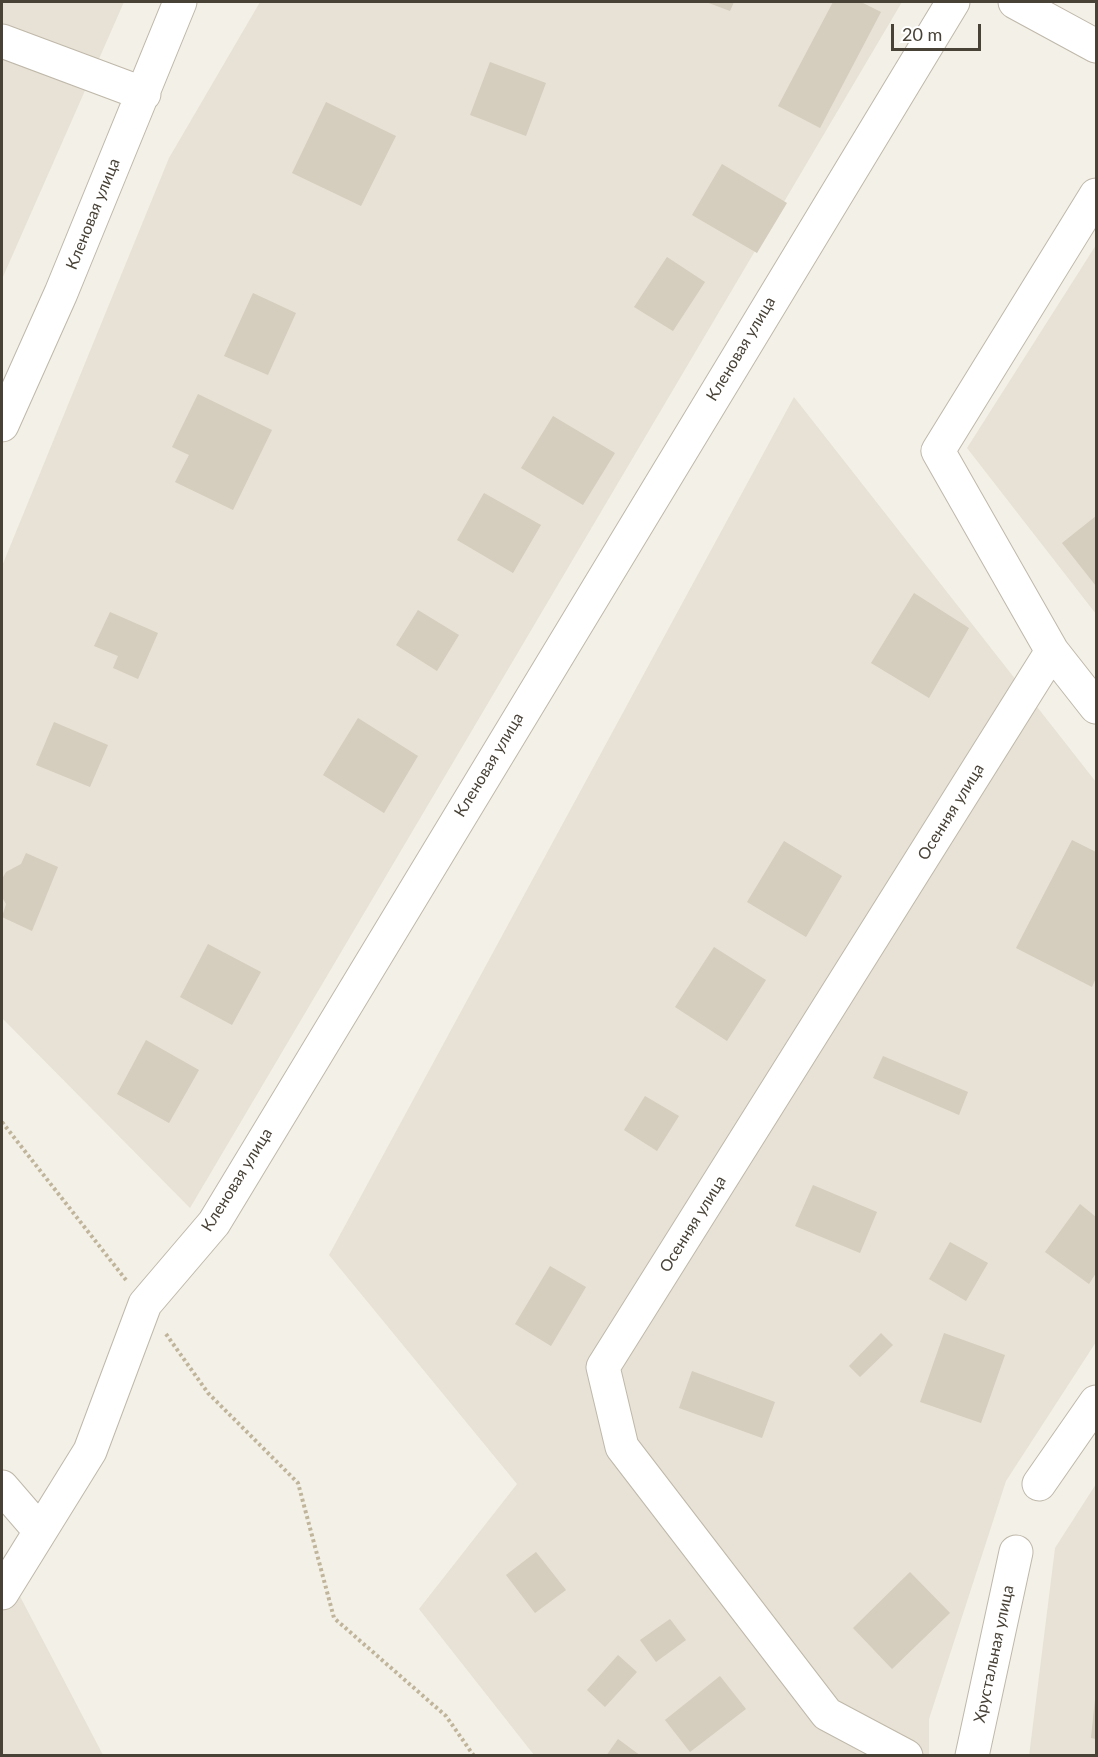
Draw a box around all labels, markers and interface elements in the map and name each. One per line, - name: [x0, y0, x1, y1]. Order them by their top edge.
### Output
- scale bar: [894, 12, 984, 50]
- text: 20 m: [902, 23, 942, 45]
- street label: Кленовая улица: [62, 156, 124, 272]
- street label: Кленовая улица: [702, 293, 780, 405]
- street label: Кленовая улица: [450, 709, 528, 821]
- street label: Осенняя улица: [914, 760, 988, 864]
- street label: Кленовая улица: [198, 1125, 276, 1235]
- street label: Осенняя улица: [656, 1172, 730, 1276]
- street label: Хрустальная улица: [970, 1583, 1018, 1725]

